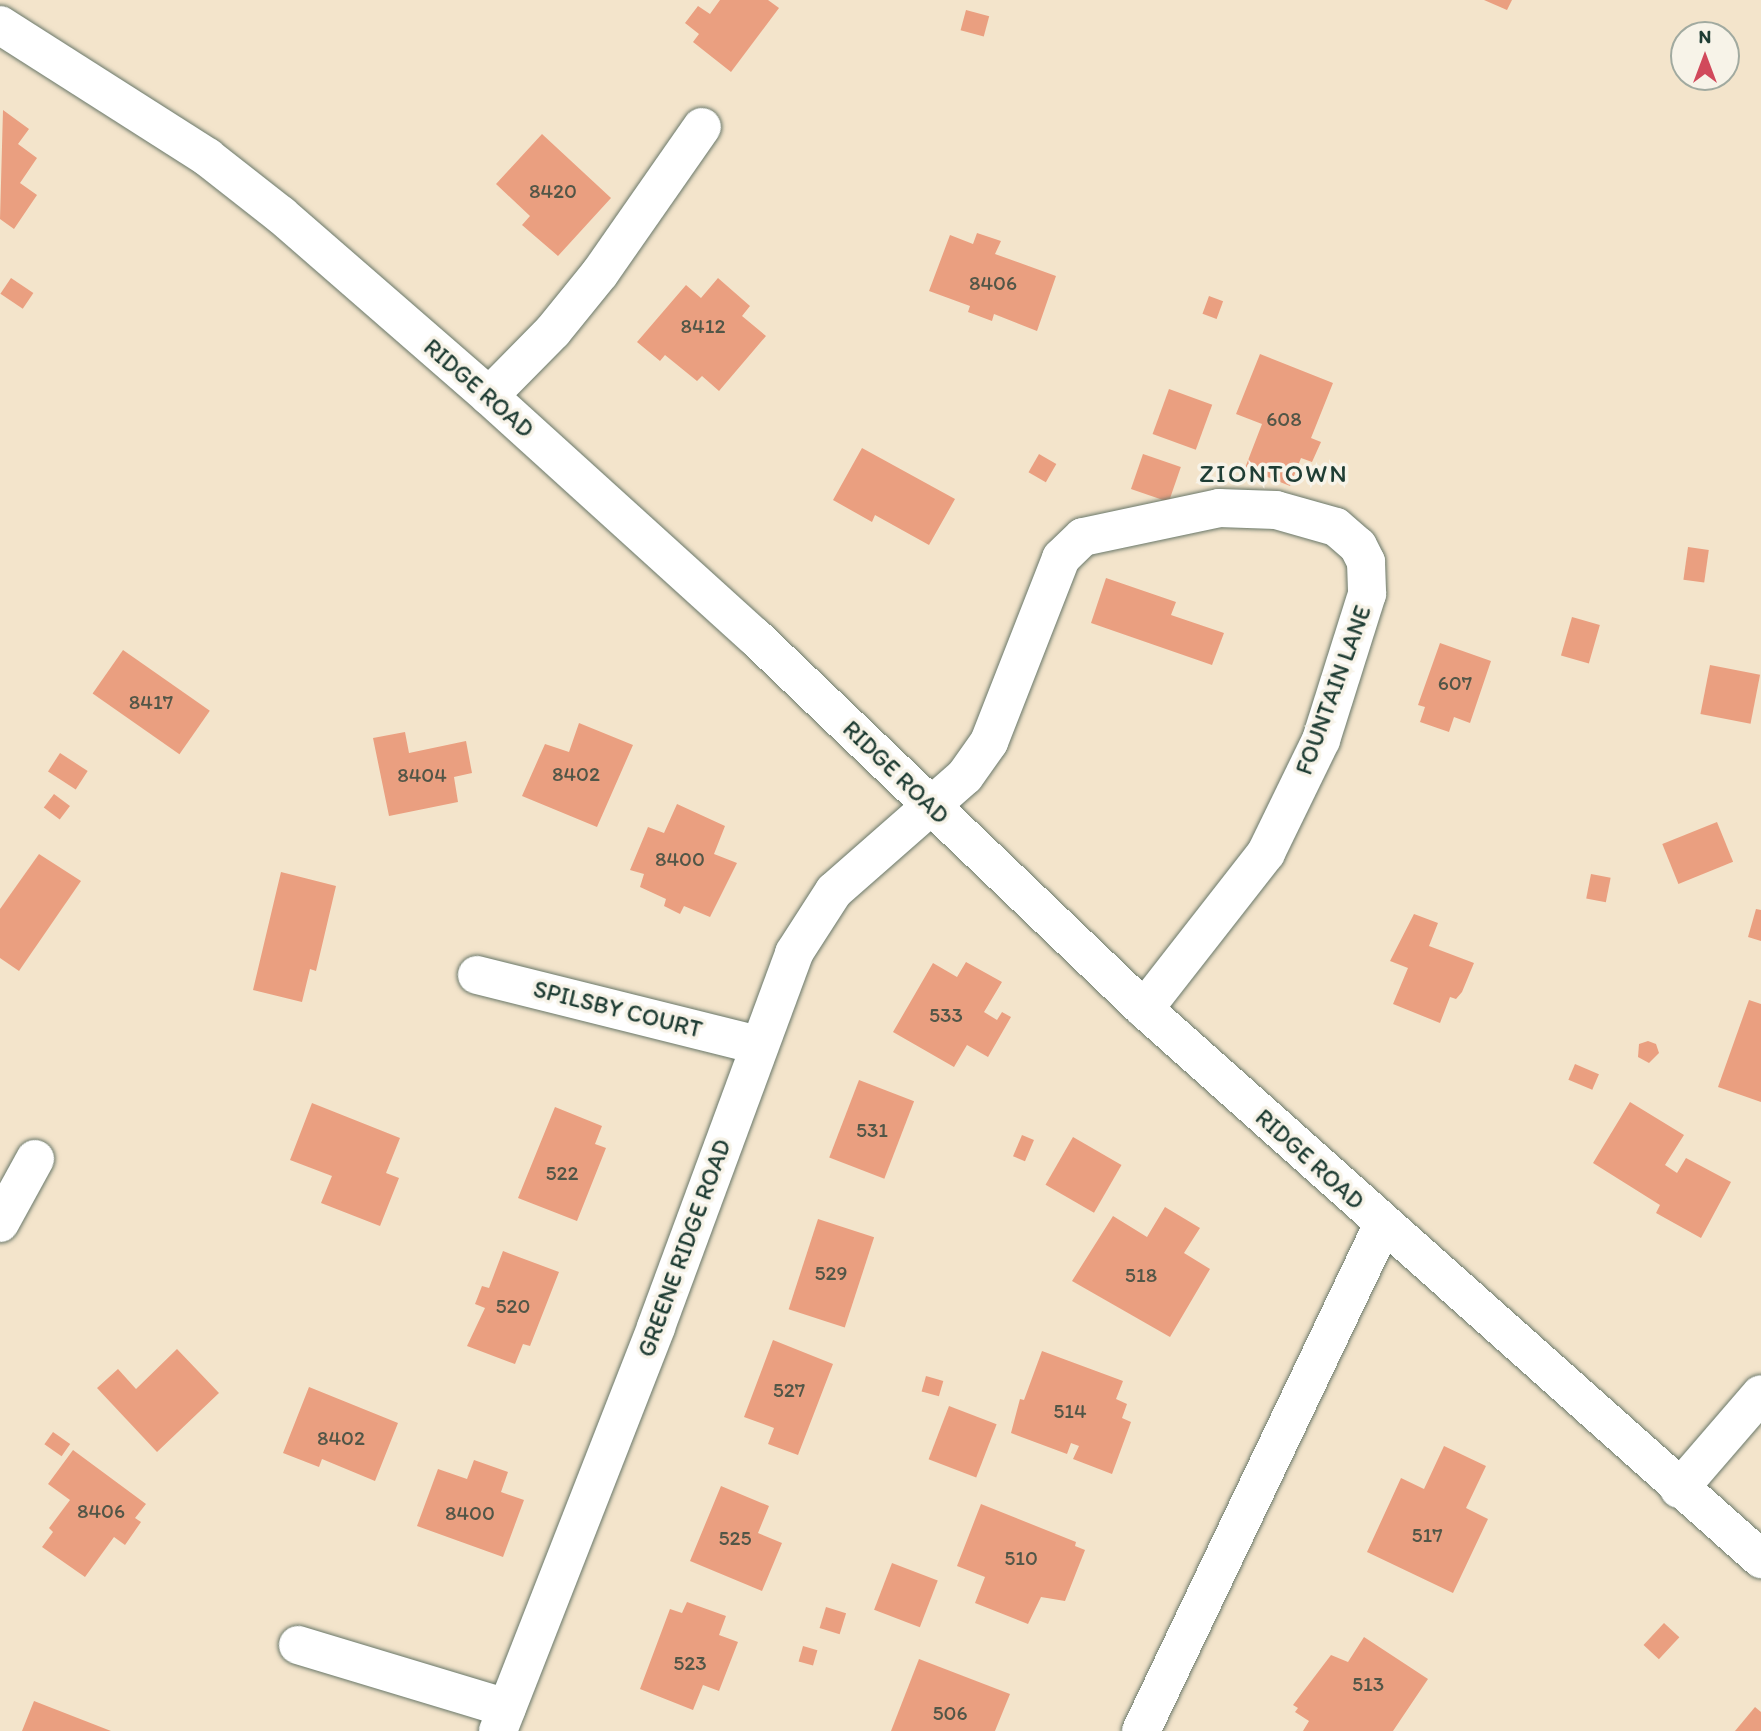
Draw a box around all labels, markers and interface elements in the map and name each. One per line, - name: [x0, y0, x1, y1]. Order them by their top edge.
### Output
- north arrow: [1670, 21, 1740, 91]
- text: N: [1699, 25, 1711, 48]
- house number: 8420: [529, 178, 577, 204]
- house number: 8406: [969, 270, 1017, 296]
- house number: 8412: [681, 313, 725, 339]
- street label: RIDGE ROAD: [418, 332, 540, 444]
- house number: 608: [1266, 406, 1302, 432]
- district label: ZIONTOWN: [1200, 458, 1348, 490]
- street label: FOUNTAIN LANE: [1289, 601, 1377, 779]
- house number: 607: [1438, 670, 1472, 696]
- house number: 8417: [129, 689, 173, 715]
- street label: RIDGE ROAD: [837, 714, 955, 830]
- house number: 8402: [552, 761, 600, 787]
- house number: 8404: [397, 762, 447, 788]
- house number: 8400: [655, 846, 705, 872]
- street label: SPILSBY COURT: [531, 974, 705, 1044]
- house number: 533: [929, 1002, 963, 1028]
- street label: RIDGE ROAD: [1250, 1103, 1370, 1215]
- house number: 531: [856, 1117, 888, 1143]
- street label: GREENE RIDGE ROAD: [631, 1135, 737, 1361]
- house number: 522: [545, 1160, 579, 1186]
- house number: 529: [814, 1260, 848, 1286]
- house number: 518: [1125, 1262, 1157, 1288]
- house number: 520: [495, 1293, 531, 1319]
- house number: 527: [773, 1377, 805, 1403]
- house number: 514: [1053, 1398, 1087, 1424]
- house number: 8402: [317, 1425, 365, 1451]
- house number: 8406: [77, 1498, 125, 1524]
- house number: 8400: [445, 1500, 495, 1526]
- house number: 517: [1411, 1522, 1443, 1548]
- house number: 525: [718, 1525, 752, 1551]
- house number: 510: [1004, 1545, 1038, 1571]
- house number: 523: [673, 1650, 707, 1676]
- house number: 513: [1352, 1671, 1384, 1697]
- house number: 506: [932, 1700, 968, 1726]

